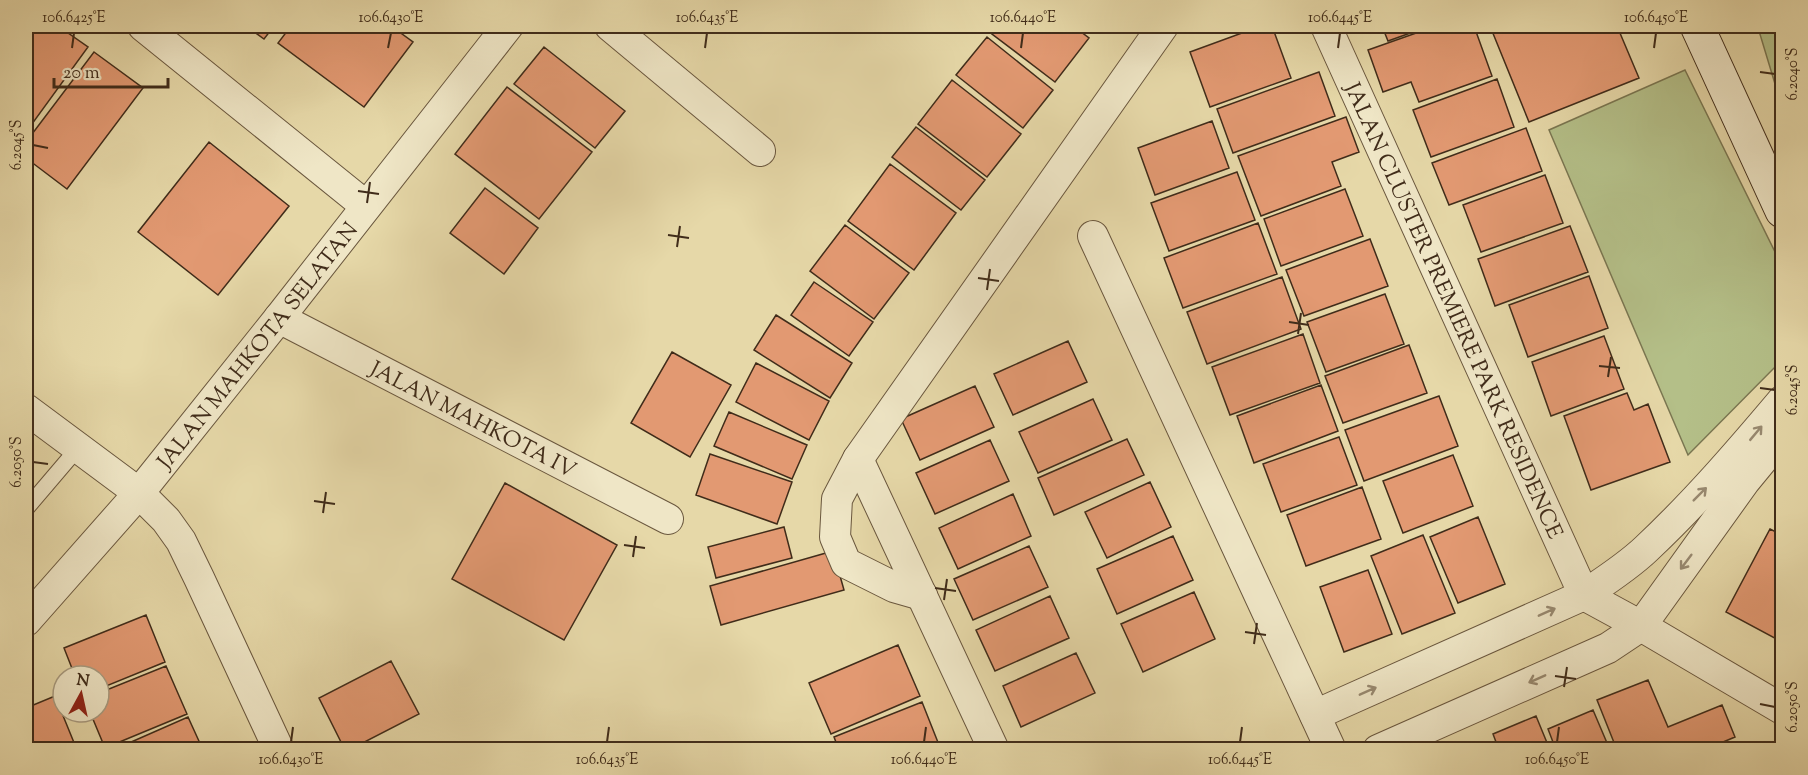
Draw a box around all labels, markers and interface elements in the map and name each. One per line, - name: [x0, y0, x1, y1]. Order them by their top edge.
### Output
- text: 106.6425°E: [42, 8, 106, 29]
- text: 106.6430°E: [359, 8, 423, 29]
- text: 106.6435°E: [676, 8, 738, 29]
- text: 106.6440°E: [990, 8, 1056, 29]
- text: 106.6445°E: [1308, 8, 1372, 29]
- text: 106.6450°E: [1624, 8, 1688, 29]
- text: 6.2040°S: [1783, 47, 1804, 101]
- scale bar: [54, 51, 168, 89]
- text: 20 m: [63, 61, 100, 87]
- street label: JALAN CLUSTER PREMIERE PARK RESIDENCE: [1334, 77, 1569, 545]
- text: 6.2045°S: [7, 120, 28, 170]
- street label: JALAN MAHKOTA SELATAN: [150, 216, 367, 478]
- street label: JALAN MAHKOTA IV: [363, 354, 581, 488]
- text: 6.2045°S: [1783, 365, 1804, 415]
- one-way arrow: [1749, 426, 1763, 441]
- text: 6.2050°S: [7, 436, 28, 488]
- one-way arrow: [1692, 487, 1707, 502]
- one-way arrow: [1680, 554, 1693, 570]
- one-way arrow: [1537, 606, 1555, 617]
- north arrow: [51, 664, 111, 724]
- text: N: [75, 669, 91, 694]
- one-way arrow: [1529, 674, 1547, 686]
- text: 6.2050°S: [1783, 681, 1804, 733]
- one-way arrow: [1359, 685, 1377, 696]
- text: 106.6430°E: [259, 750, 323, 771]
- text: 106.6435°E: [576, 750, 638, 771]
- text: 106.6440°E: [891, 750, 957, 771]
- text: 106.6445°E: [1208, 750, 1272, 771]
- text: 106.6450°E: [1525, 750, 1589, 771]

